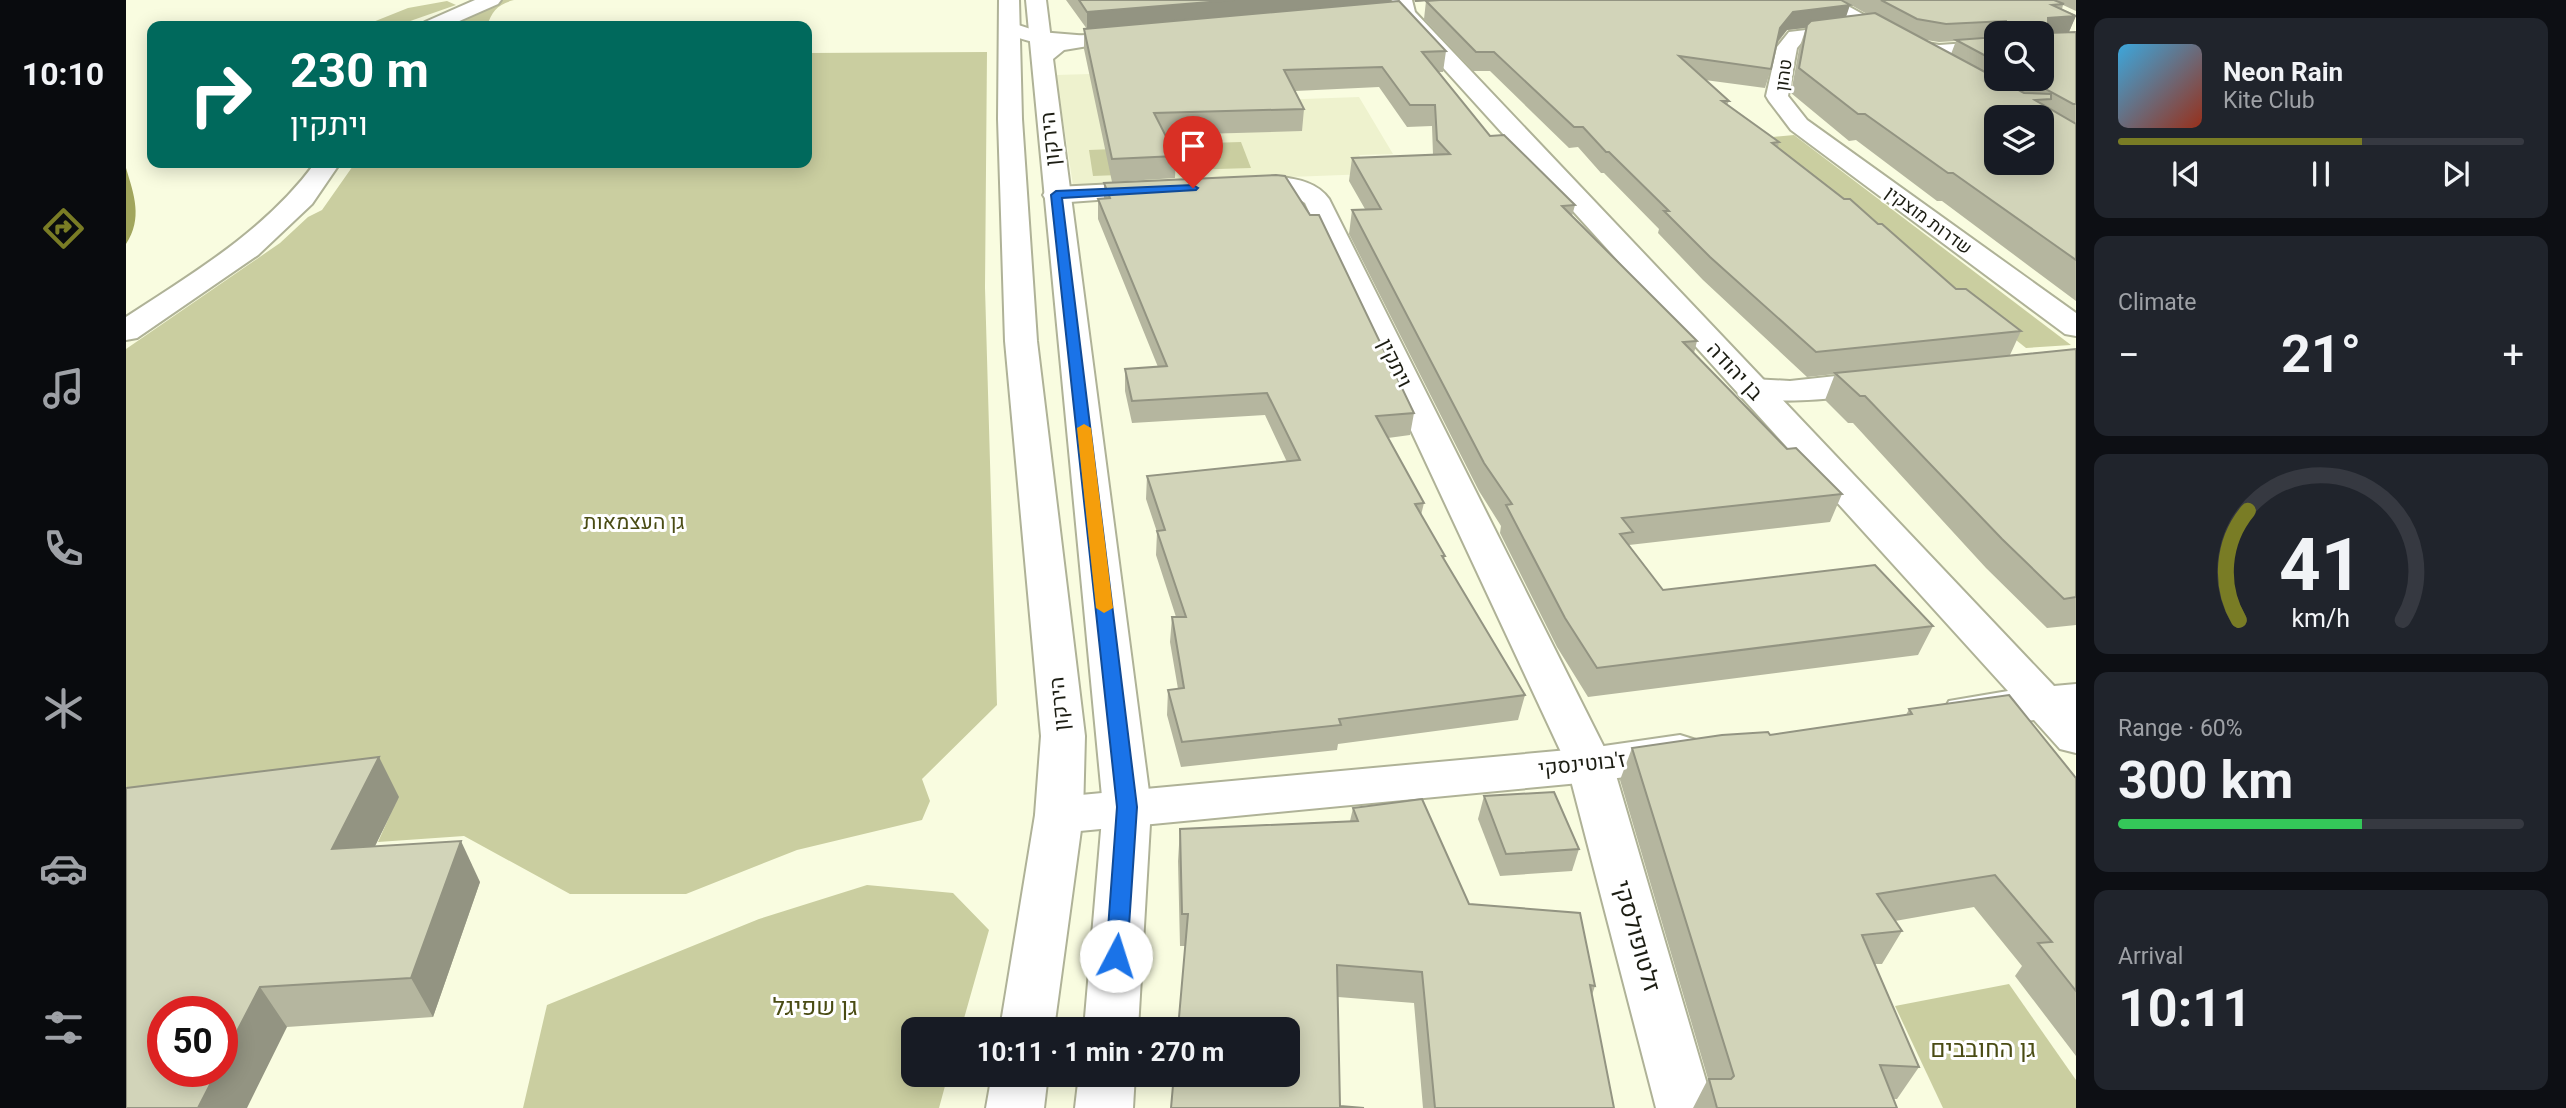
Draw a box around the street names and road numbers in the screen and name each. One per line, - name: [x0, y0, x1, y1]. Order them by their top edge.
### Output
- street label: טהון: [1770, 58, 1796, 92]
- street label: הירקון: [1035, 111, 1065, 167]
- street label: שדרות מוצקין: [1882, 182, 1976, 258]
- street label: ויתקין: [1373, 335, 1417, 391]
- street label: בן יהודה: [1702, 337, 1768, 405]
- street label: הירקון: [1044, 676, 1074, 732]
- street label: ז'בוטינסקי: [1537, 747, 1627, 781]
- street label: זלטופולסקי: [1608, 877, 1666, 995]

